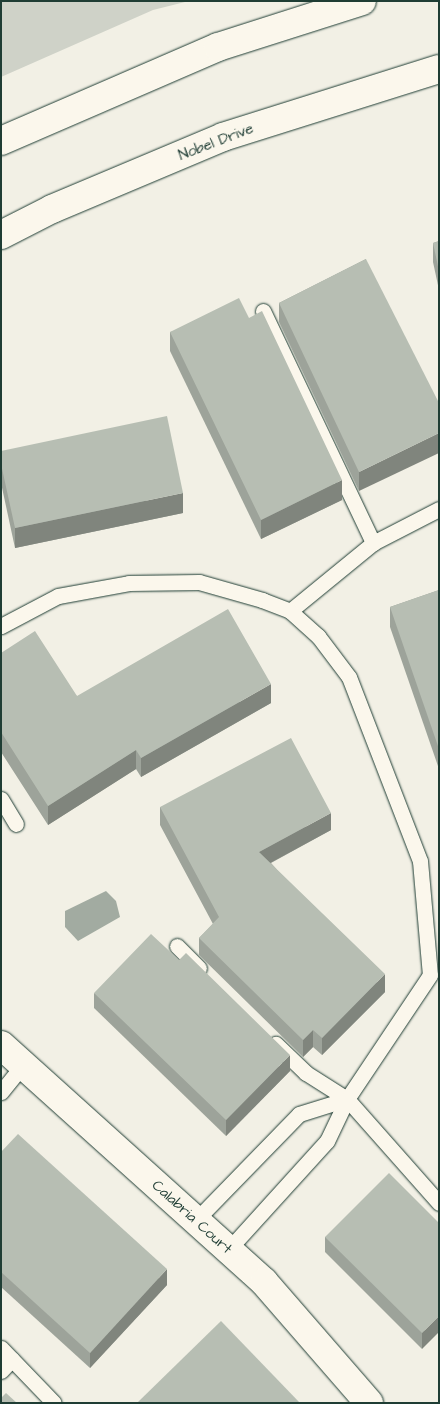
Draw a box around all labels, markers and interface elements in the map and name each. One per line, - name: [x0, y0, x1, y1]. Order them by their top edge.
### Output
- street label: Nobel Drive: [176, 119, 256, 165]
- street label: Calabria Court: [148, 1176, 236, 1258]

